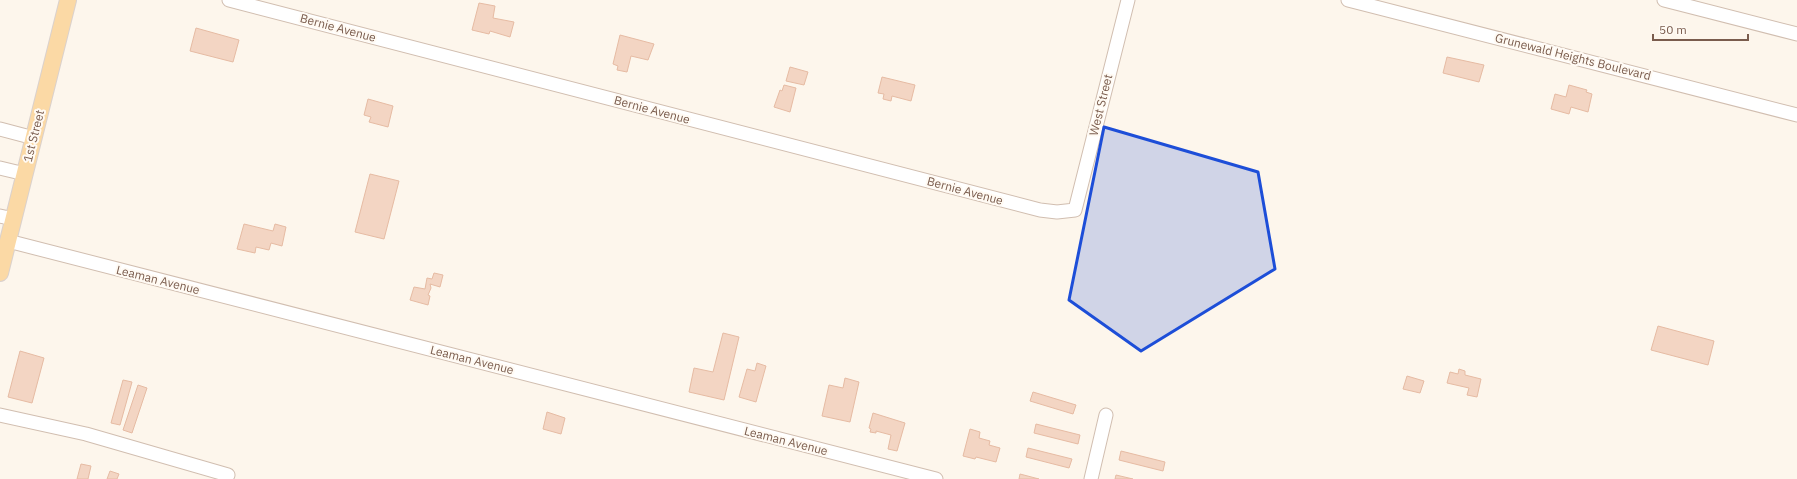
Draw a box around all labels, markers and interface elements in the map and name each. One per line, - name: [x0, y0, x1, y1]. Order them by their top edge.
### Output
- street label: Bernie Avenue: [298, 10, 378, 45]
- scale bar: [1653, 16, 1748, 42]
- text: 50 m: [1659, 22, 1687, 37]
- street label: Grunewald Heights Boulevard: [1494, 30, 1653, 83]
- street label: West Street: [1086, 73, 1115, 137]
- street label: Bernie Avenue: [612, 92, 692, 127]
- street label: 1st Street: [20, 108, 47, 163]
- street label: Bernie Avenue: [925, 173, 1005, 208]
- street label: Leaman Avenue: [115, 262, 202, 297]
- street label: Leaman Avenue: [429, 342, 516, 377]
- street label: Leaman Avenue: [743, 423, 830, 458]

